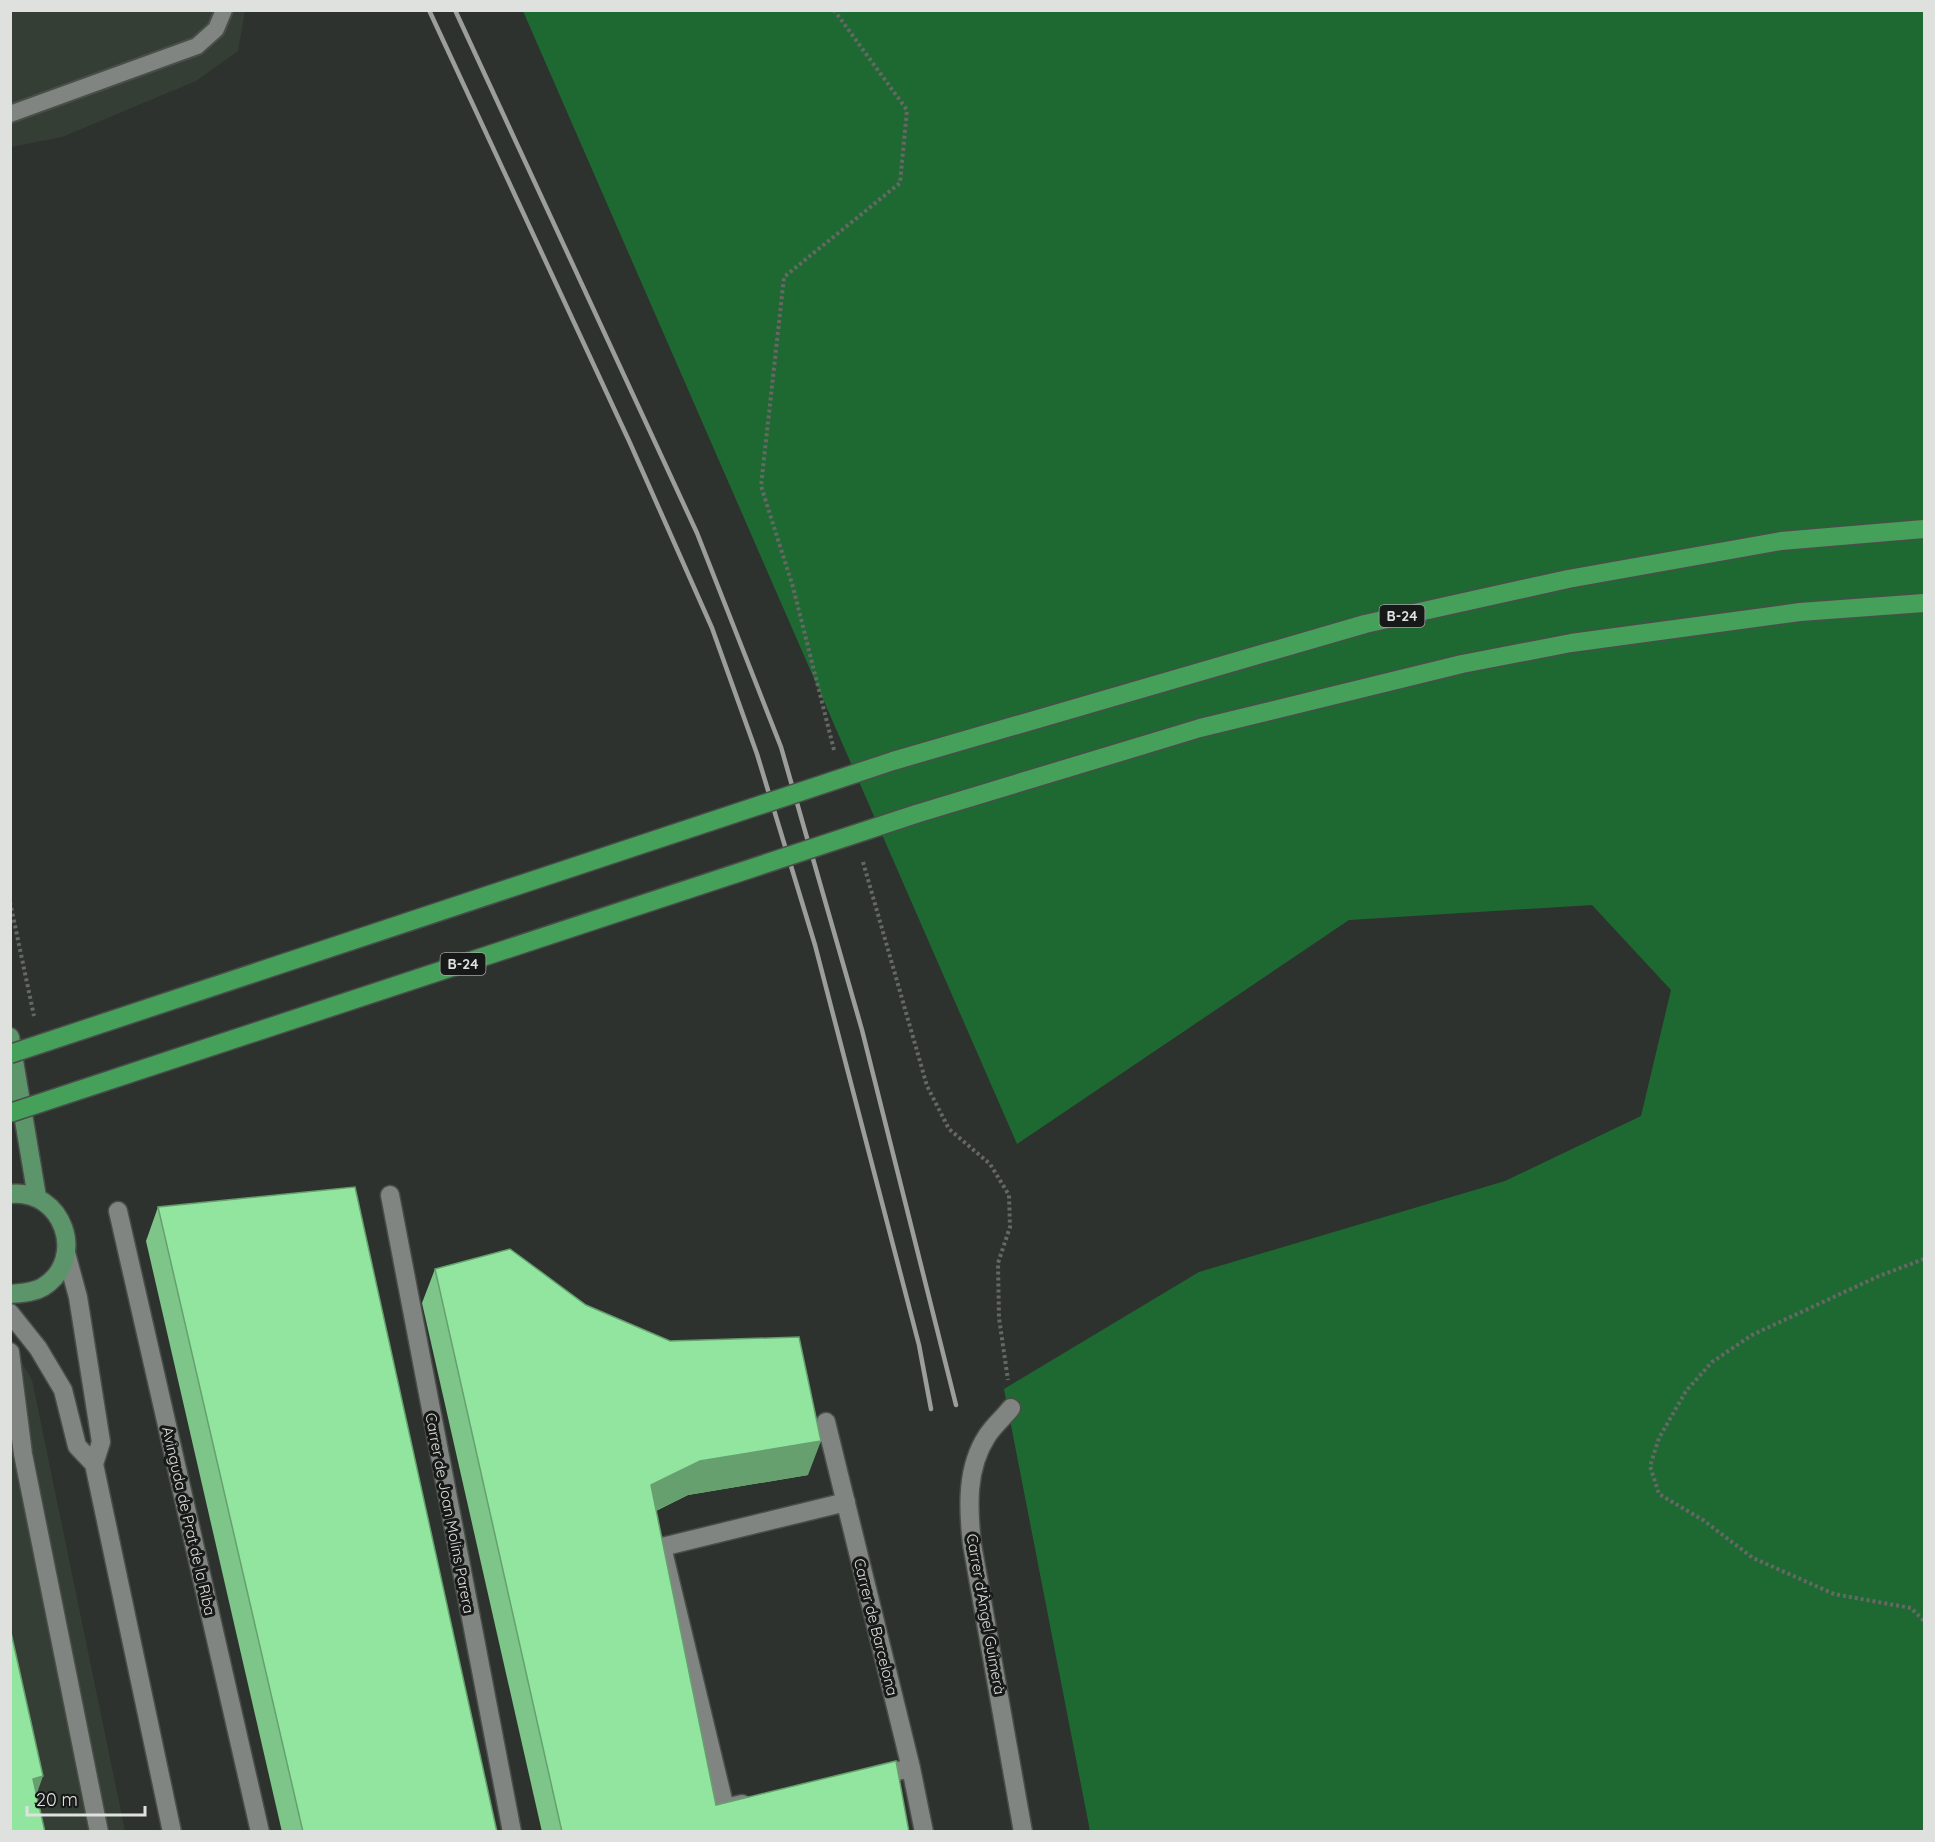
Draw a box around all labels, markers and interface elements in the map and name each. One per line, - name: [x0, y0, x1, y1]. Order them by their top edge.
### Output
- road number: B-24: [1380, 605, 1424, 627]
- road number: B-24: [440, 953, 486, 975]
- street label: Carrer de Joan Molins Parera: [421, 1411, 479, 1615]
- street label: Avinguda de Prat de la Riba: [158, 1425, 220, 1617]
- street label: Carrer d'Àngel Guimerà: [963, 1532, 1009, 1696]
- street label: Carrer de Barcelona: [850, 1556, 902, 1698]
- scale bar: [27, 1779, 146, 1817]
- text: 20 m: [36, 1788, 78, 1811]

